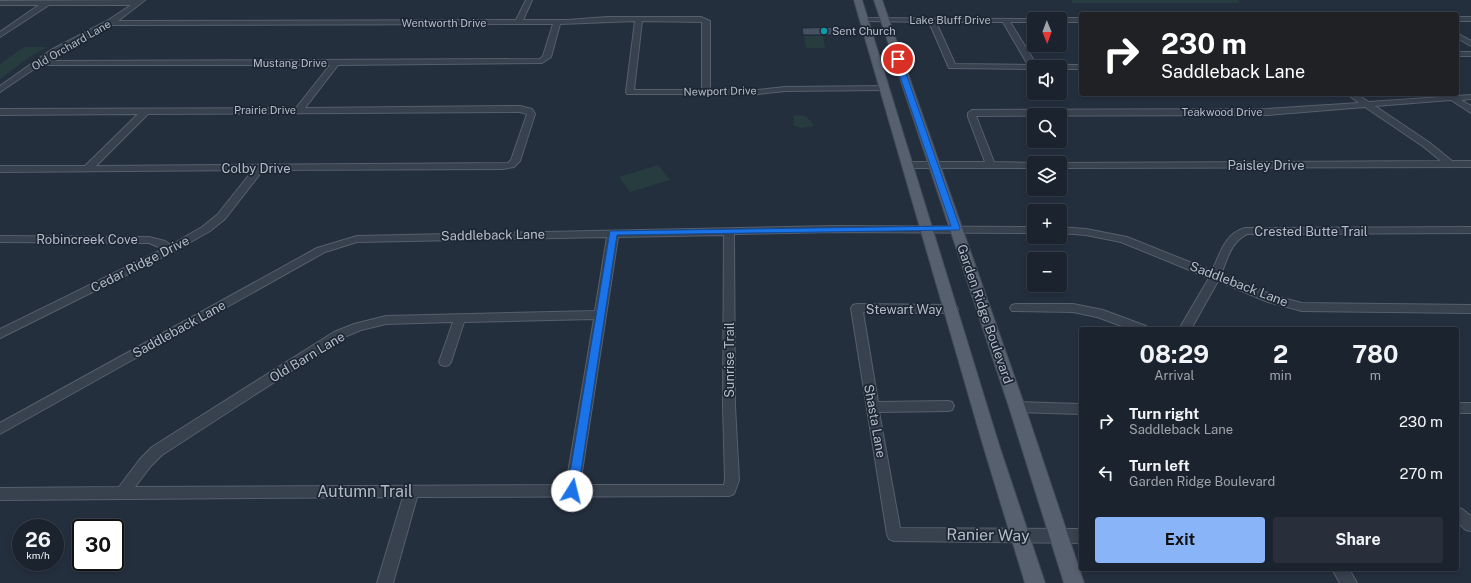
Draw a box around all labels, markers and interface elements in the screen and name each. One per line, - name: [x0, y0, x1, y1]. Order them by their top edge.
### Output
- north arrow: [1027, 12, 1067, 52]
- map controls: [1027, 12, 1067, 292]
- street label: Lake Bluff Drive: [909, 14, 991, 26]
- street label: Wentworth Drive: [401, 17, 487, 29]
- street label: Old Orchard Lane: [29, 18, 113, 72]
- place label: Sent Church: [832, 25, 896, 37]
- marker: Sent Church: [819, 26, 829, 36]
- text: 230 m: [1161, 27, 1247, 60]
- icon: right: [1095, 28, 1147, 80]
- pin: [881, 42, 915, 76]
- icon: arrive: [887, 48, 909, 70]
- street label: Mustang Drive: [253, 57, 327, 69]
- button: sound: [1027, 60, 1067, 100]
- text: Saddleback Lane: [1161, 61, 1305, 82]
- street label: Newport Drive: [683, 84, 757, 98]
- street label: Prairie Drive: [234, 104, 296, 116]
- street label: Teakwood Drive: [1182, 106, 1262, 118]
- button: search: [1027, 108, 1067, 148]
- button: layers: [1027, 156, 1067, 196]
- street label: Paisley Drive: [1227, 158, 1305, 173]
- street label: Colby Drive: [222, 161, 291, 176]
- button: +: [1027, 204, 1067, 244]
- street label: Crested Butte Trail: [1254, 224, 1368, 239]
- street label: Saddleback Lane: [441, 227, 545, 243]
- street label: Robincreek Cove: [36, 232, 138, 247]
- street label: Cedar Ridge Drive: [88, 233, 192, 295]
- street label: Garden Ridge Boulevard: [954, 242, 1016, 386]
- button: −: [1027, 252, 1067, 292]
- street label: Saddleback Lane: [1188, 258, 1290, 310]
- street label: Saddleback Lane: [130, 297, 228, 361]
- street label: Stewart Way: [866, 302, 942, 317]
- street label: Sunrise Trail: [722, 322, 737, 398]
- street label: Old Barn Lane: [267, 329, 347, 385]
- text: 08:29: [1140, 340, 1209, 368]
- text: 2: [1273, 340, 1288, 368]
- text: 780: [1352, 340, 1398, 368]
- text: Arrival: [1154, 368, 1194, 383]
- text: min: [1270, 368, 1292, 383]
- text: m: [1370, 368, 1381, 383]
- street label: Shasta Lane: [861, 383, 889, 459]
- text: Turn right: [1129, 405, 1199, 422]
- icon: right: [1095, 410, 1117, 432]
- text: 230 m: [1399, 413, 1443, 430]
- text: Saddleback Lane: [1129, 422, 1233, 437]
- text: Turn left: [1129, 457, 1190, 474]
- icon: left: [1095, 462, 1117, 484]
- text: 270 m: [1400, 465, 1443, 482]
- position arrow: [551, 470, 593, 512]
- text: Garden Ridge Boulevard: [1129, 474, 1275, 489]
- street label: Autumn Trail: [317, 482, 413, 501]
- button: Exit: [1095, 517, 1265, 563]
- button: Share: [1273, 517, 1443, 563]
- speed limit sign: 30: [72, 519, 124, 571]
- street label: Ranier Way: [946, 525, 1030, 545]
- text: 26: [25, 528, 51, 552]
- text: km/h: [26, 549, 50, 561]

